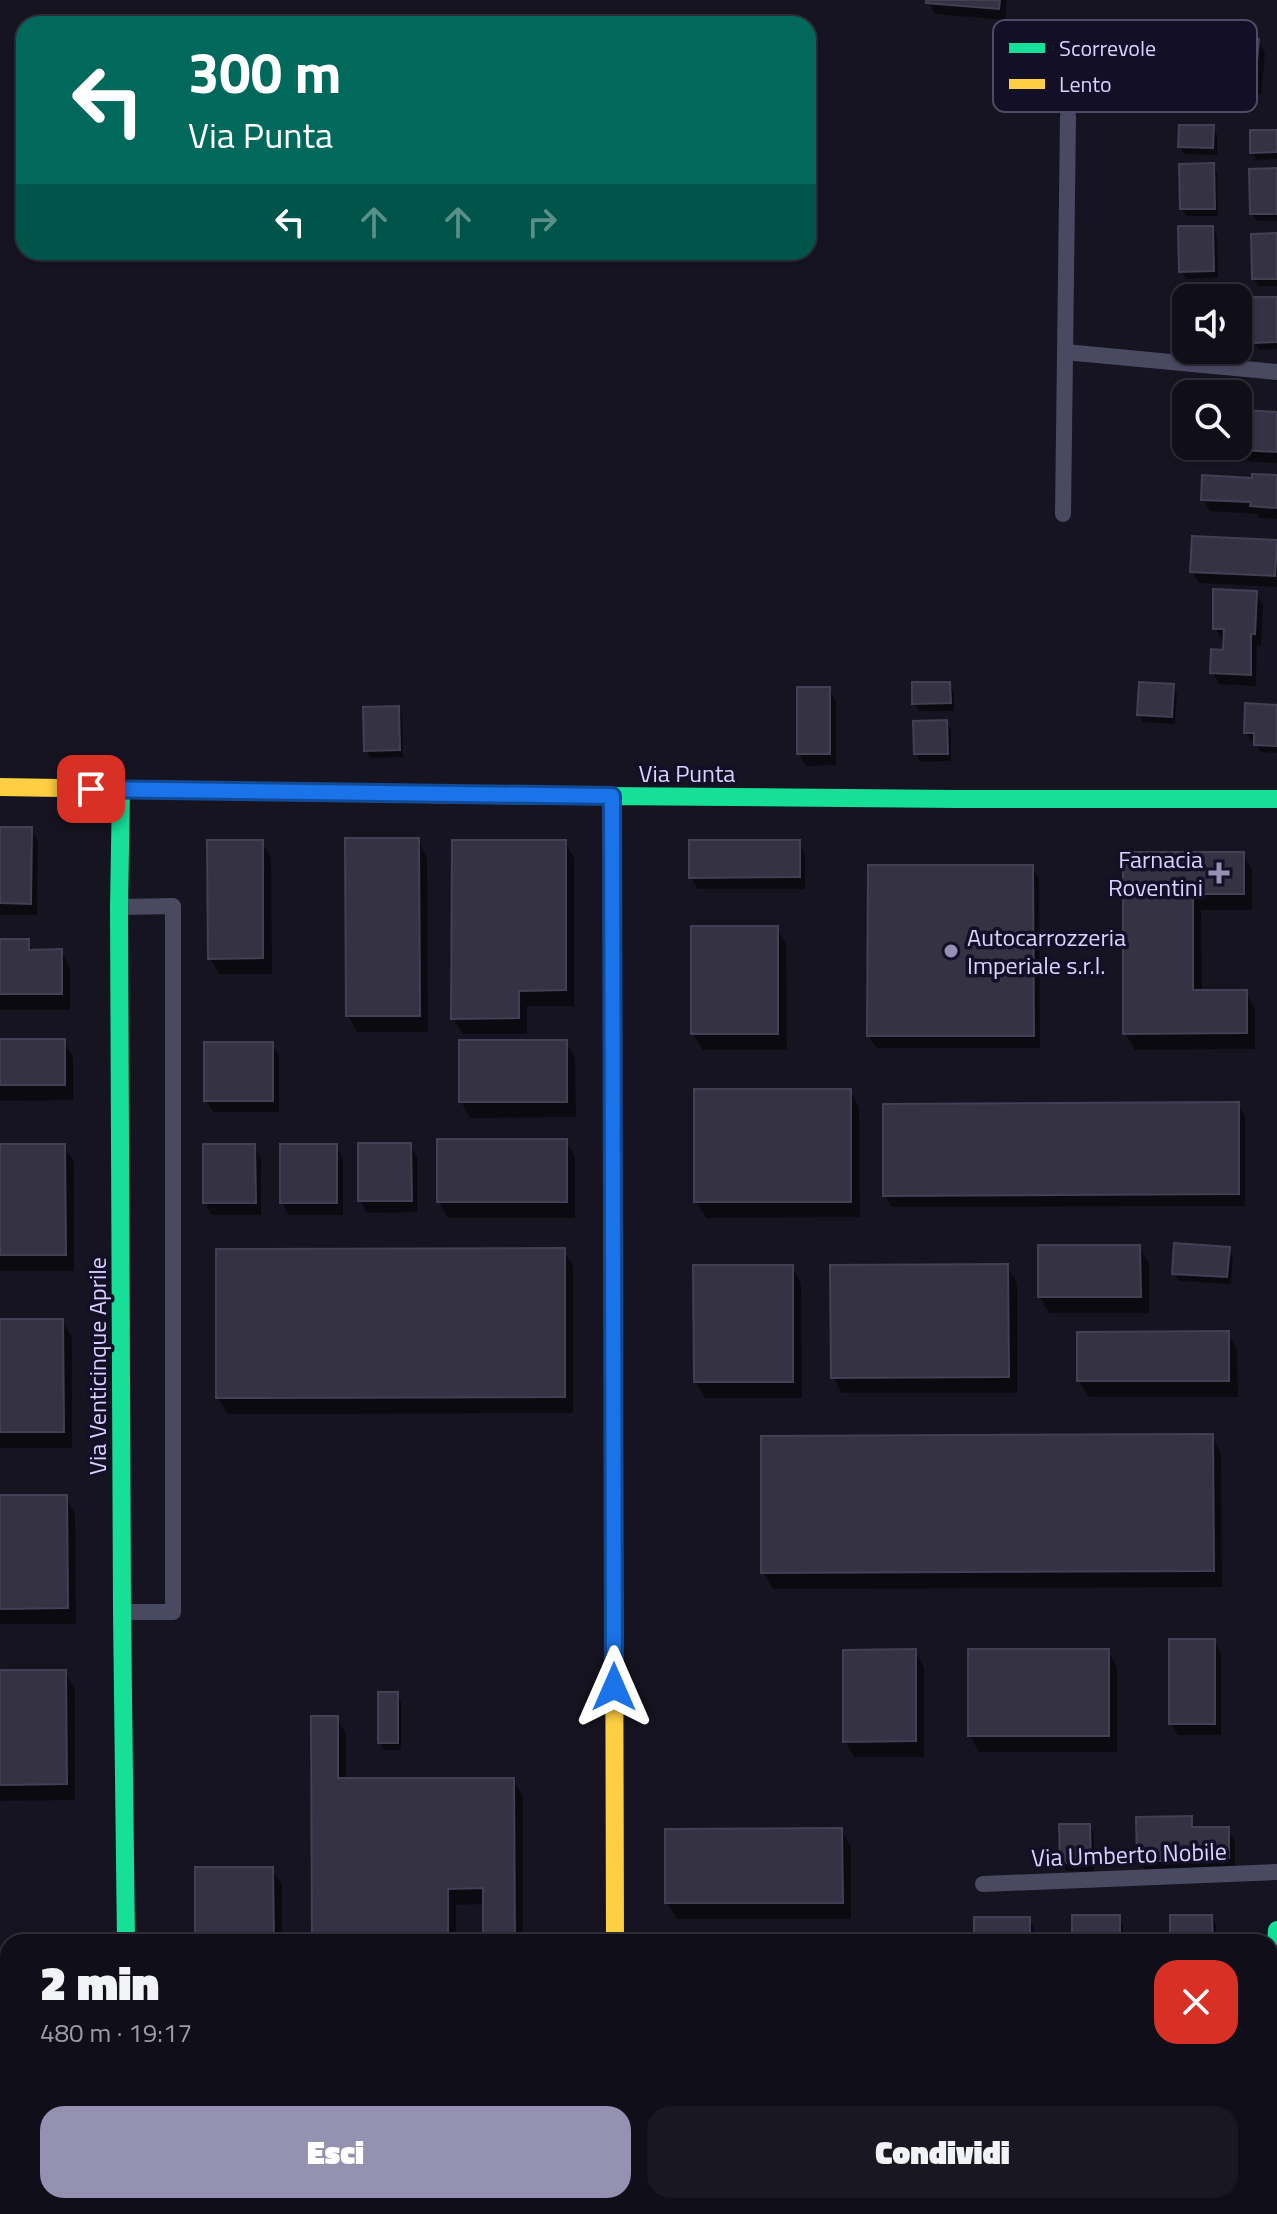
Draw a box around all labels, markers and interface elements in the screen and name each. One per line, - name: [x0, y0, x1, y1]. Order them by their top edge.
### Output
- legend: [993, 20, 1257, 112]
- text: 300 m: [188, 30, 341, 115]
- text: Scorrevole: [1059, 31, 1156, 65]
- icon: left: [56, 48, 160, 152]
- text: Lento: [1059, 67, 1112, 101]
- text: Via Punta: [188, 107, 333, 162]
- icon: left: [268, 200, 312, 244]
- icon: ahead: [352, 200, 396, 244]
- icon: ahead: [436, 200, 480, 244]
- icon: right: [520, 200, 564, 244]
- map controls: [1172, 284, 1252, 460]
- button: sound: [1172, 284, 1252, 364]
- button: search: [1172, 380, 1252, 460]
- pin: [57, 755, 125, 823]
- street label: Via Punta: [639, 755, 735, 791]
- icon: arrive: [69, 767, 113, 811]
- place label: Farnacia Roventini: [1108, 841, 1203, 905]
- marker: Farnacia Roventini: [1210, 864, 1228, 882]
- place label: Autocarrozzeria Imperiale s.r.l.: [967, 919, 1126, 983]
- marker: Autocarrozzeria Imperiale s.r.l.: [942, 942, 960, 960]
- street label: Via Venticinque Aprile: [79, 1257, 115, 1475]
- position arrow: [572, 1645, 656, 1729]
- street label: Via Umberto Nobile: [1031, 1833, 1227, 1875]
- text: 2 min: [40, 1946, 159, 2019]
- button: close: [1154, 1960, 1238, 2044]
- text: 480 m · 19:17: [40, 2013, 192, 2052]
- button: Esci: [40, 2106, 631, 2198]
- button: Condividi: [647, 2106, 1238, 2198]

